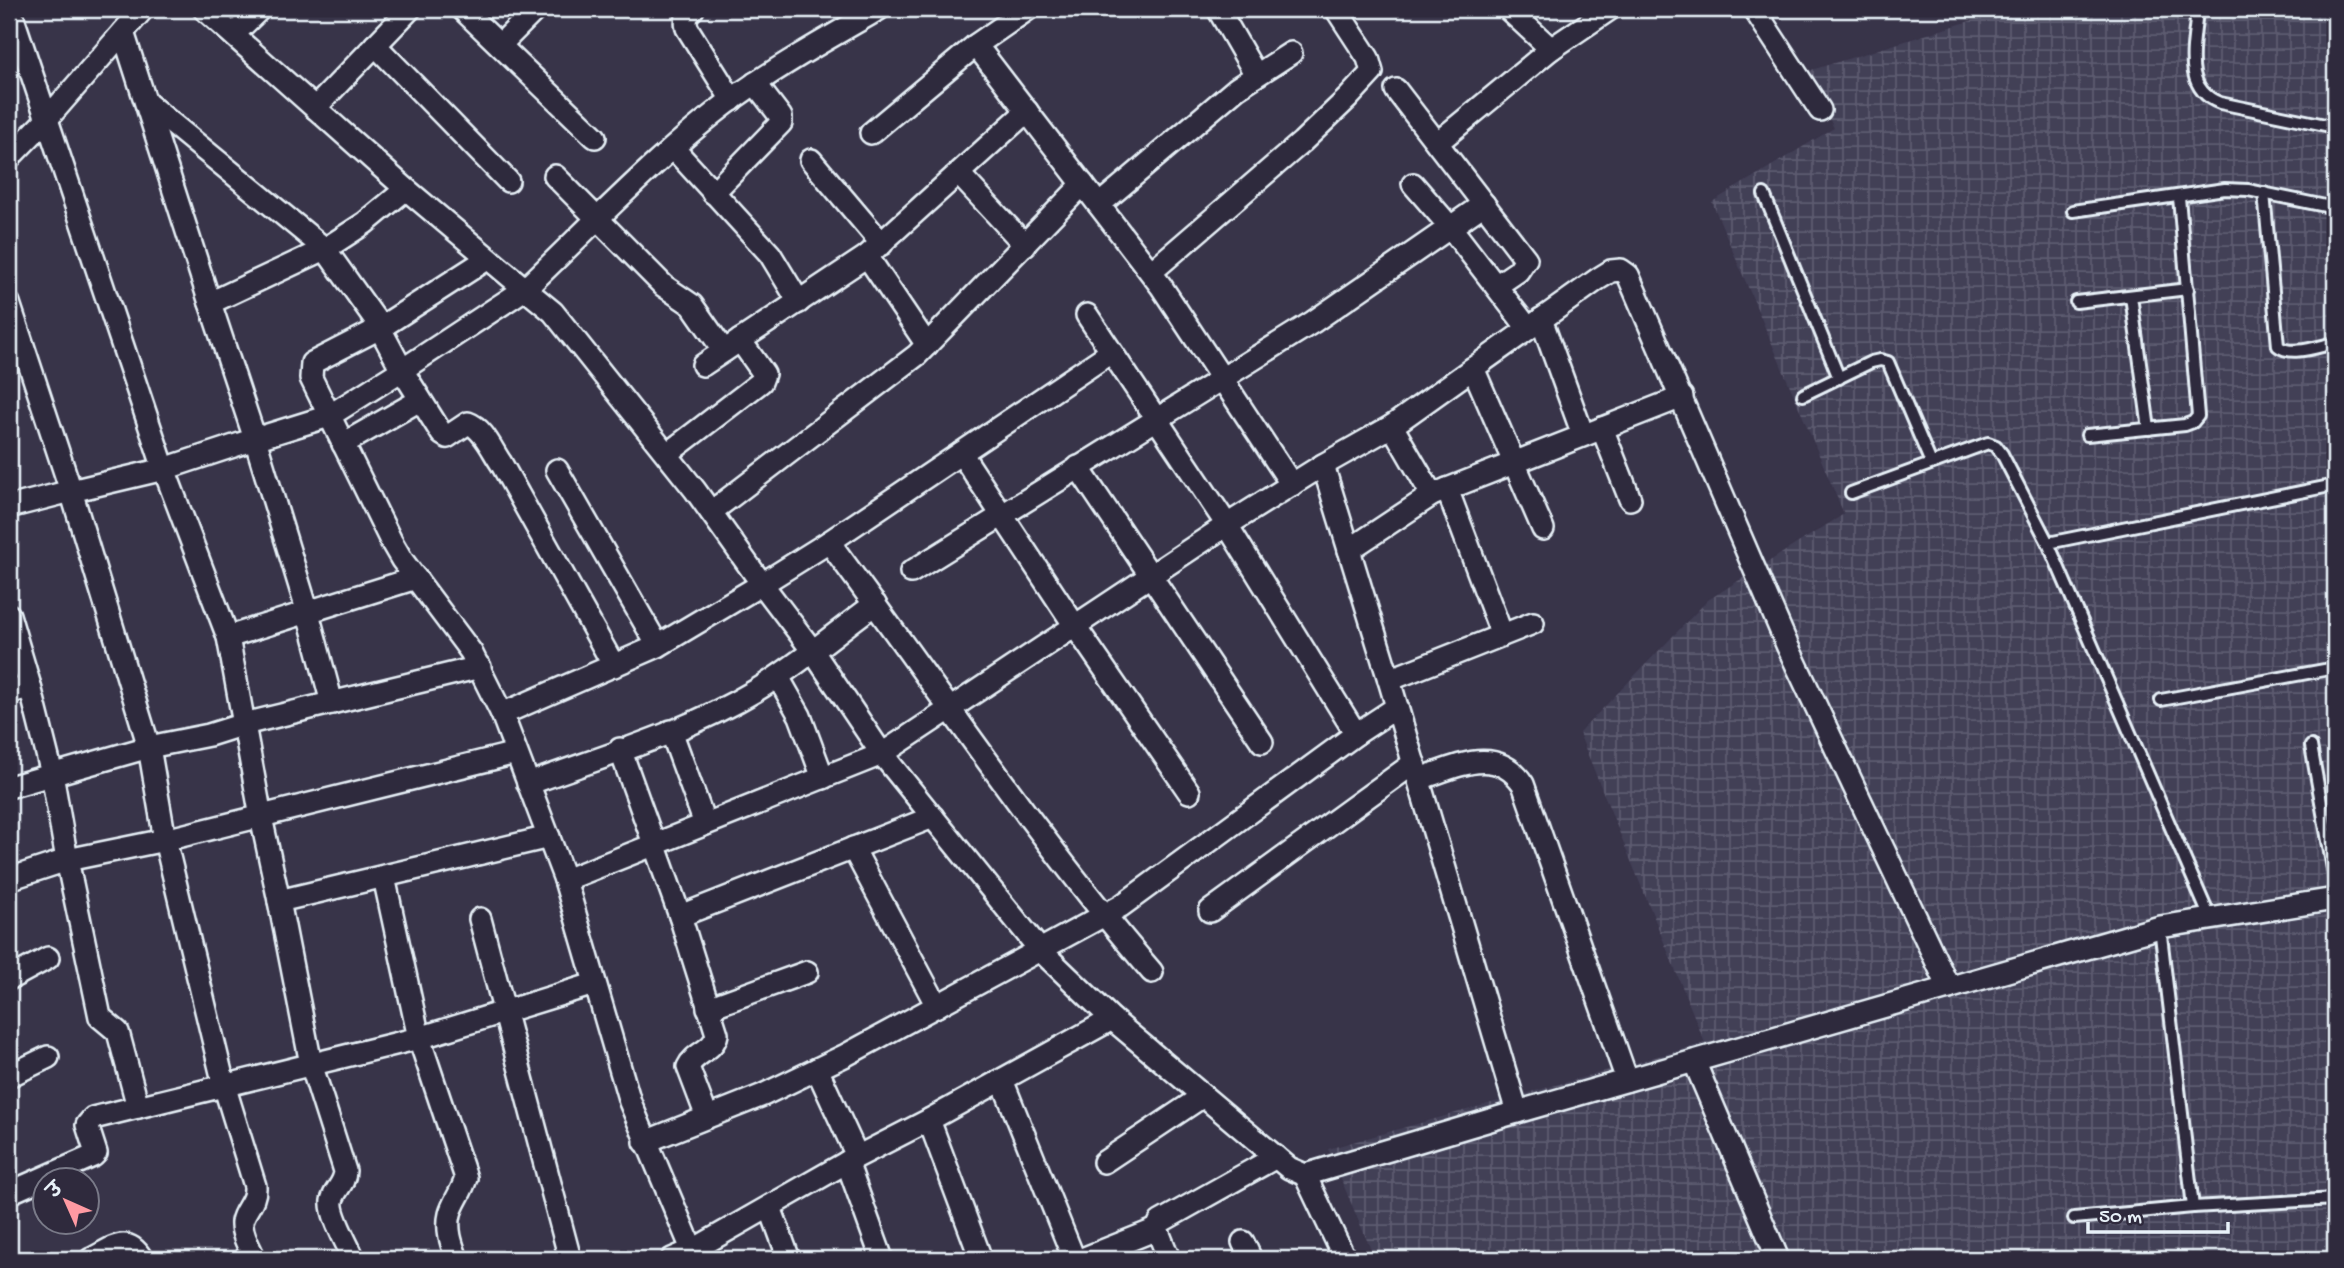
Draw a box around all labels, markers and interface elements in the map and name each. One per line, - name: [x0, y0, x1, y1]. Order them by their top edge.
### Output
- north arrow: [32, 1166, 102, 1236]
- text: उ: [42, 1177, 71, 1205]
- scale bar: [2088, 1191, 2228, 1235]
- text: 50 m: [2099, 1206, 2142, 1231]

